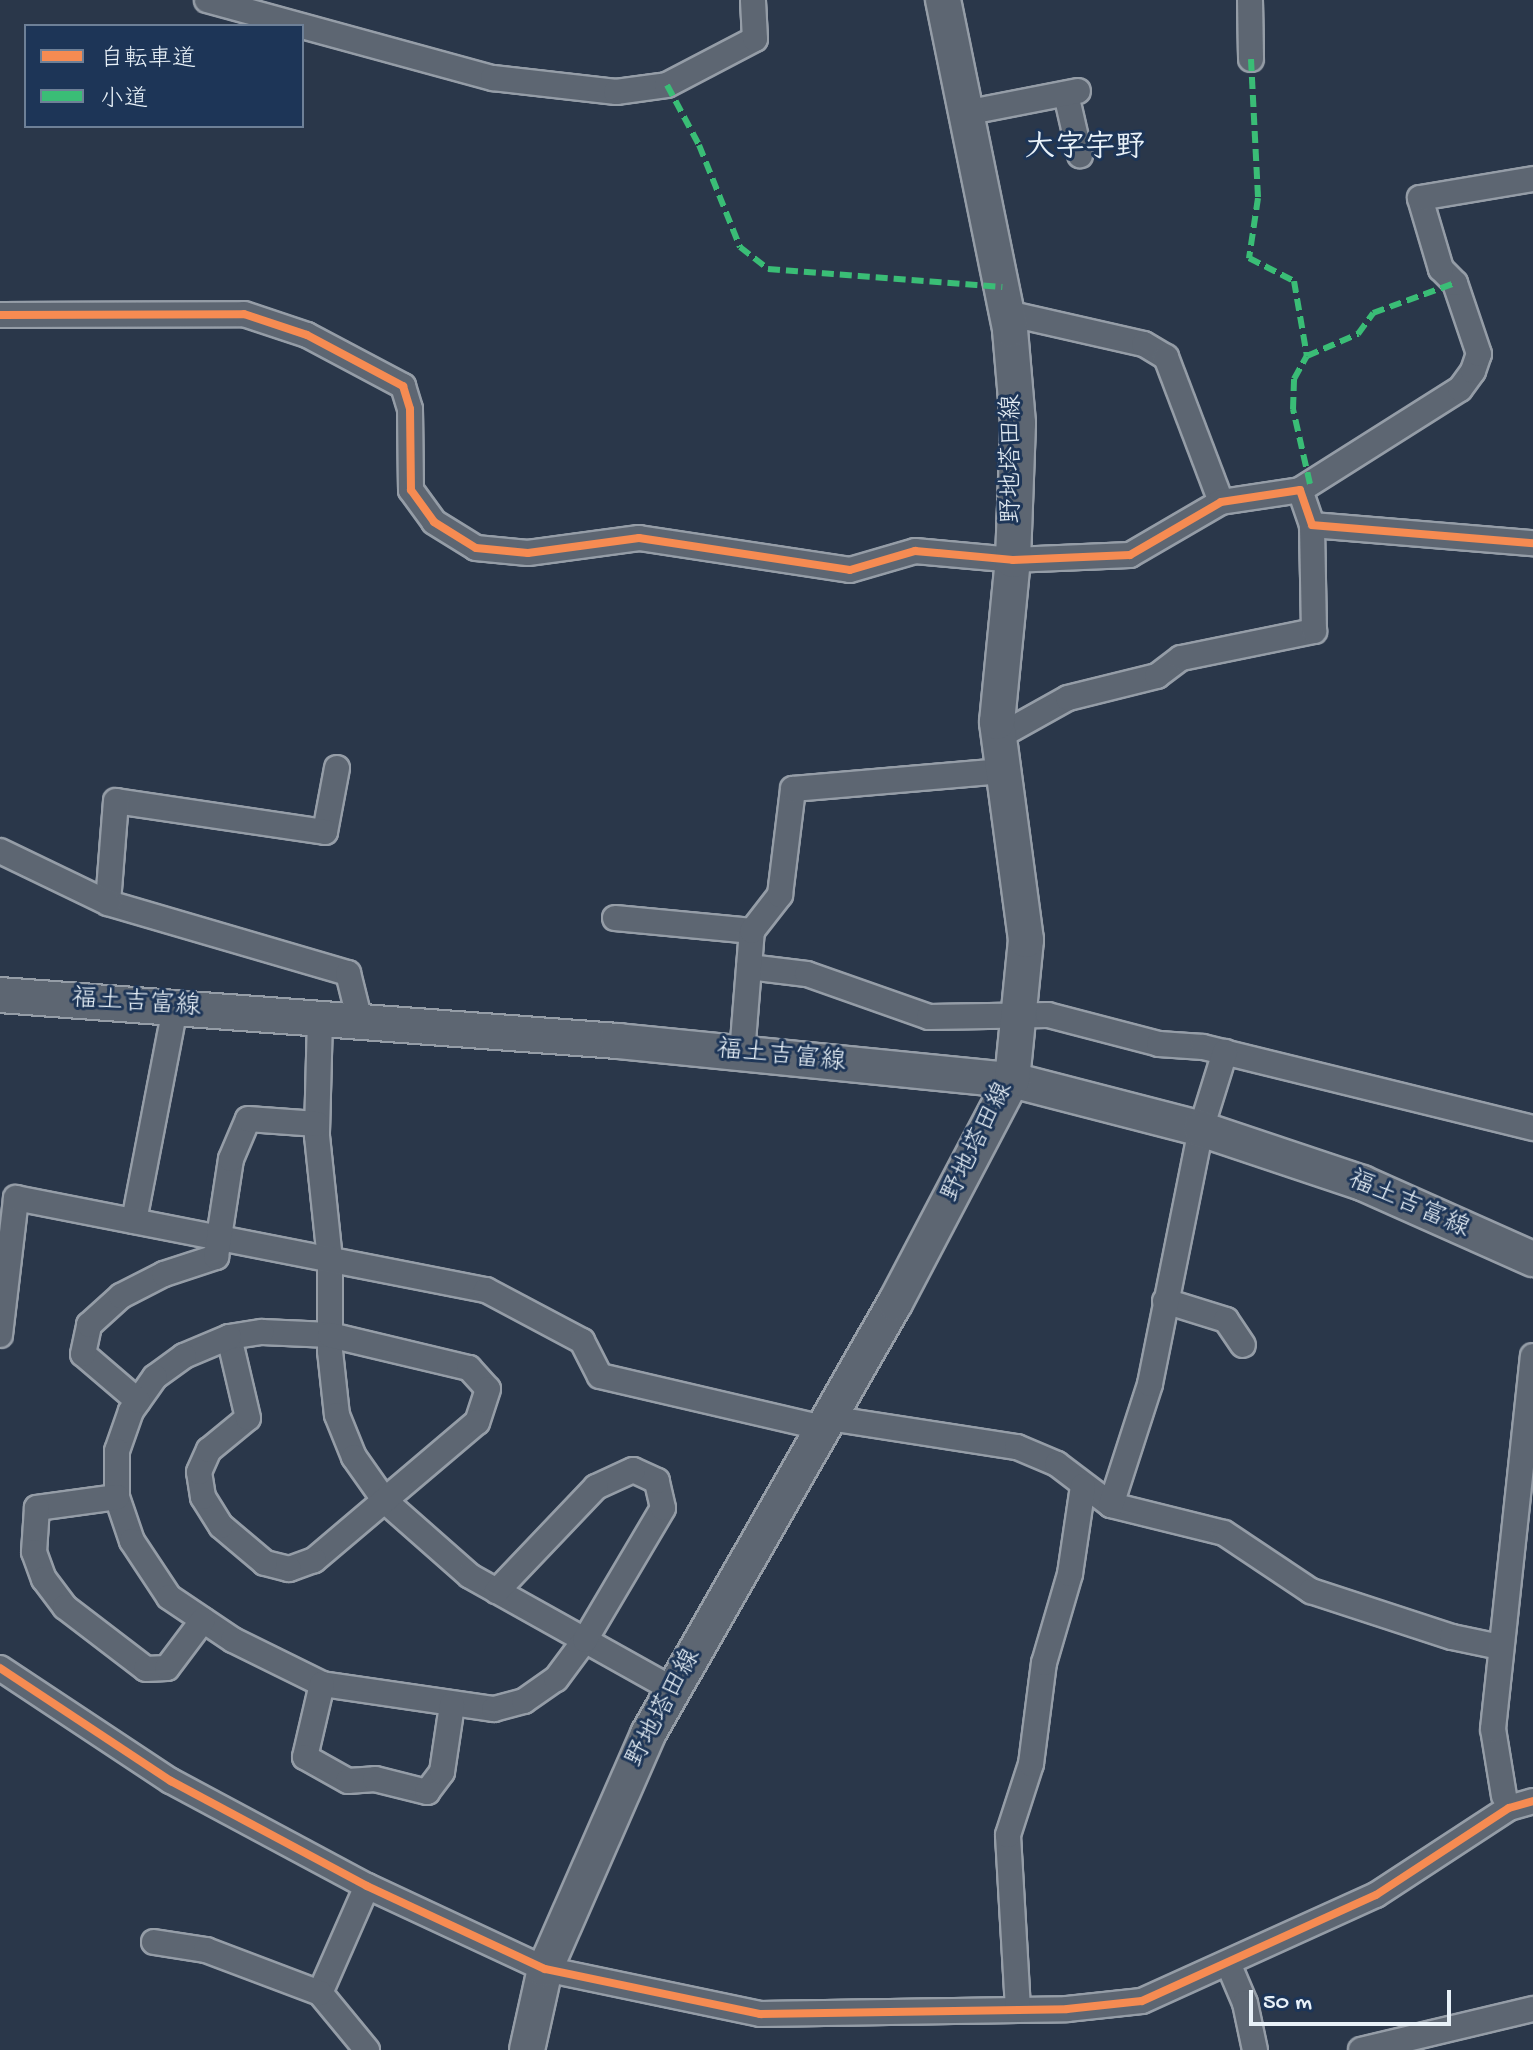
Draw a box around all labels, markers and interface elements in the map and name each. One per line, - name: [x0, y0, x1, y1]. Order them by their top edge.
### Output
- legend: [24, 24, 304, 128]
- text: 自転車道: [100, 46, 196, 75]
- text: 小道: [100, 86, 148, 115]
- district label: 大字宇野: [1025, 132, 1145, 168]
- street label: 野地塔田線: [998, 394, 1030, 524]
- street label: 福土吉富線: [70, 985, 202, 1025]
- street label: 福土吉富線: [715, 1036, 847, 1080]
- street label: 野地塔田線: [936, 1078, 1022, 1208]
- street label: 福土吉富線: [1342, 1165, 1474, 1247]
- street label: 野地塔田線: [621, 1644, 709, 1774]
- scale bar: [1253, 1974, 1455, 2024]
- text: 50 m: [1263, 1989, 1312, 2018]

